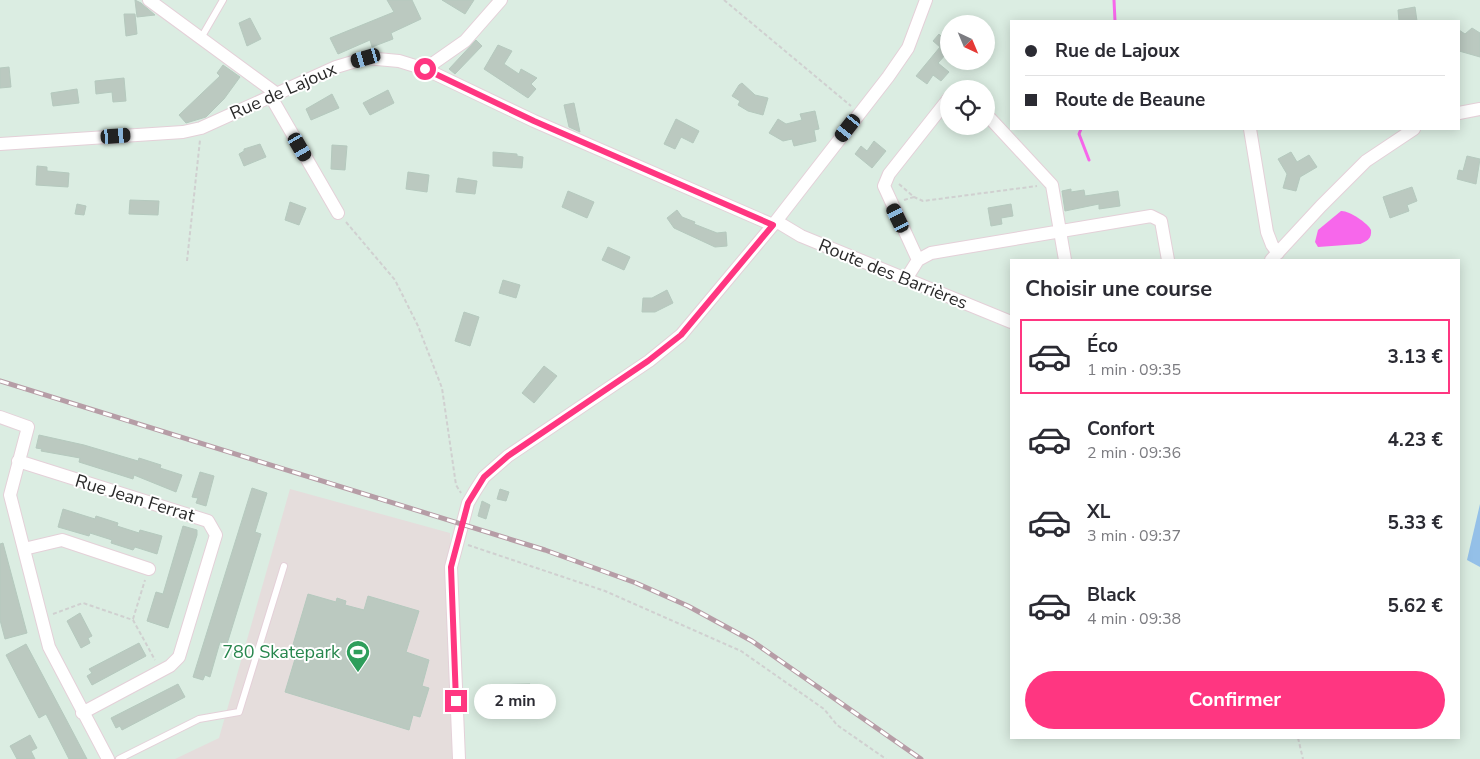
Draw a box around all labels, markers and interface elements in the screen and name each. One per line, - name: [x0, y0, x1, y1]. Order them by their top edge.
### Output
- north arrow: [940, 15, 995, 70]
- map controls: [940, 15, 995, 135]
- text: Rue de Lajoux: [1055, 38, 1180, 64]
- car: [349, 47, 382, 69]
- street label: Rue de Lajoux: [226, 57, 341, 125]
- route start: [414, 58, 436, 80]
- button: locate: [940, 80, 995, 135]
- text: Route de Beaune: [1055, 87, 1205, 113]
- car: [832, 112, 863, 144]
- car: [100, 127, 131, 145]
- car: [286, 130, 313, 164]
- car: [884, 201, 911, 235]
- street label: Route des Barrières: [815, 233, 971, 315]
- text: Choisir une course: [1025, 274, 1212, 304]
- text: Éco: [1087, 333, 1118, 359]
- icon: car: [1027, 334, 1072, 379]
- text: 3.13 €: [1388, 344, 1443, 370]
- text: 1 min · 09:35: [1087, 359, 1181, 381]
- text: Confort: [1087, 416, 1154, 442]
- icon: car: [1027, 417, 1072, 462]
- text: 4.23 €: [1388, 427, 1443, 453]
- text: 2 min · 09:36: [1087, 442, 1181, 464]
- street label: Rue Jean Ferrat: [72, 468, 198, 528]
- text: XL: [1087, 499, 1110, 525]
- icon: car: [1027, 500, 1072, 545]
- text: 5.33 €: [1388, 510, 1443, 536]
- text: 3 min · 09:37: [1087, 525, 1181, 547]
- text: Black: [1087, 582, 1136, 608]
- icon: car: [1027, 583, 1072, 628]
- text: 5.62 €: [1388, 593, 1443, 619]
- text: 4 min · 09:38: [1087, 608, 1181, 630]
- sports icon: 780 Skatepark: [345, 639, 371, 673]
- place label: 780 Skatepark: [222, 640, 341, 664]
- button: Confirmer: [1025, 671, 1445, 729]
- callout: 2 min: [474, 684, 556, 718]
- route end: [445, 690, 467, 712]
- text: 2 min: [494, 690, 536, 712]

